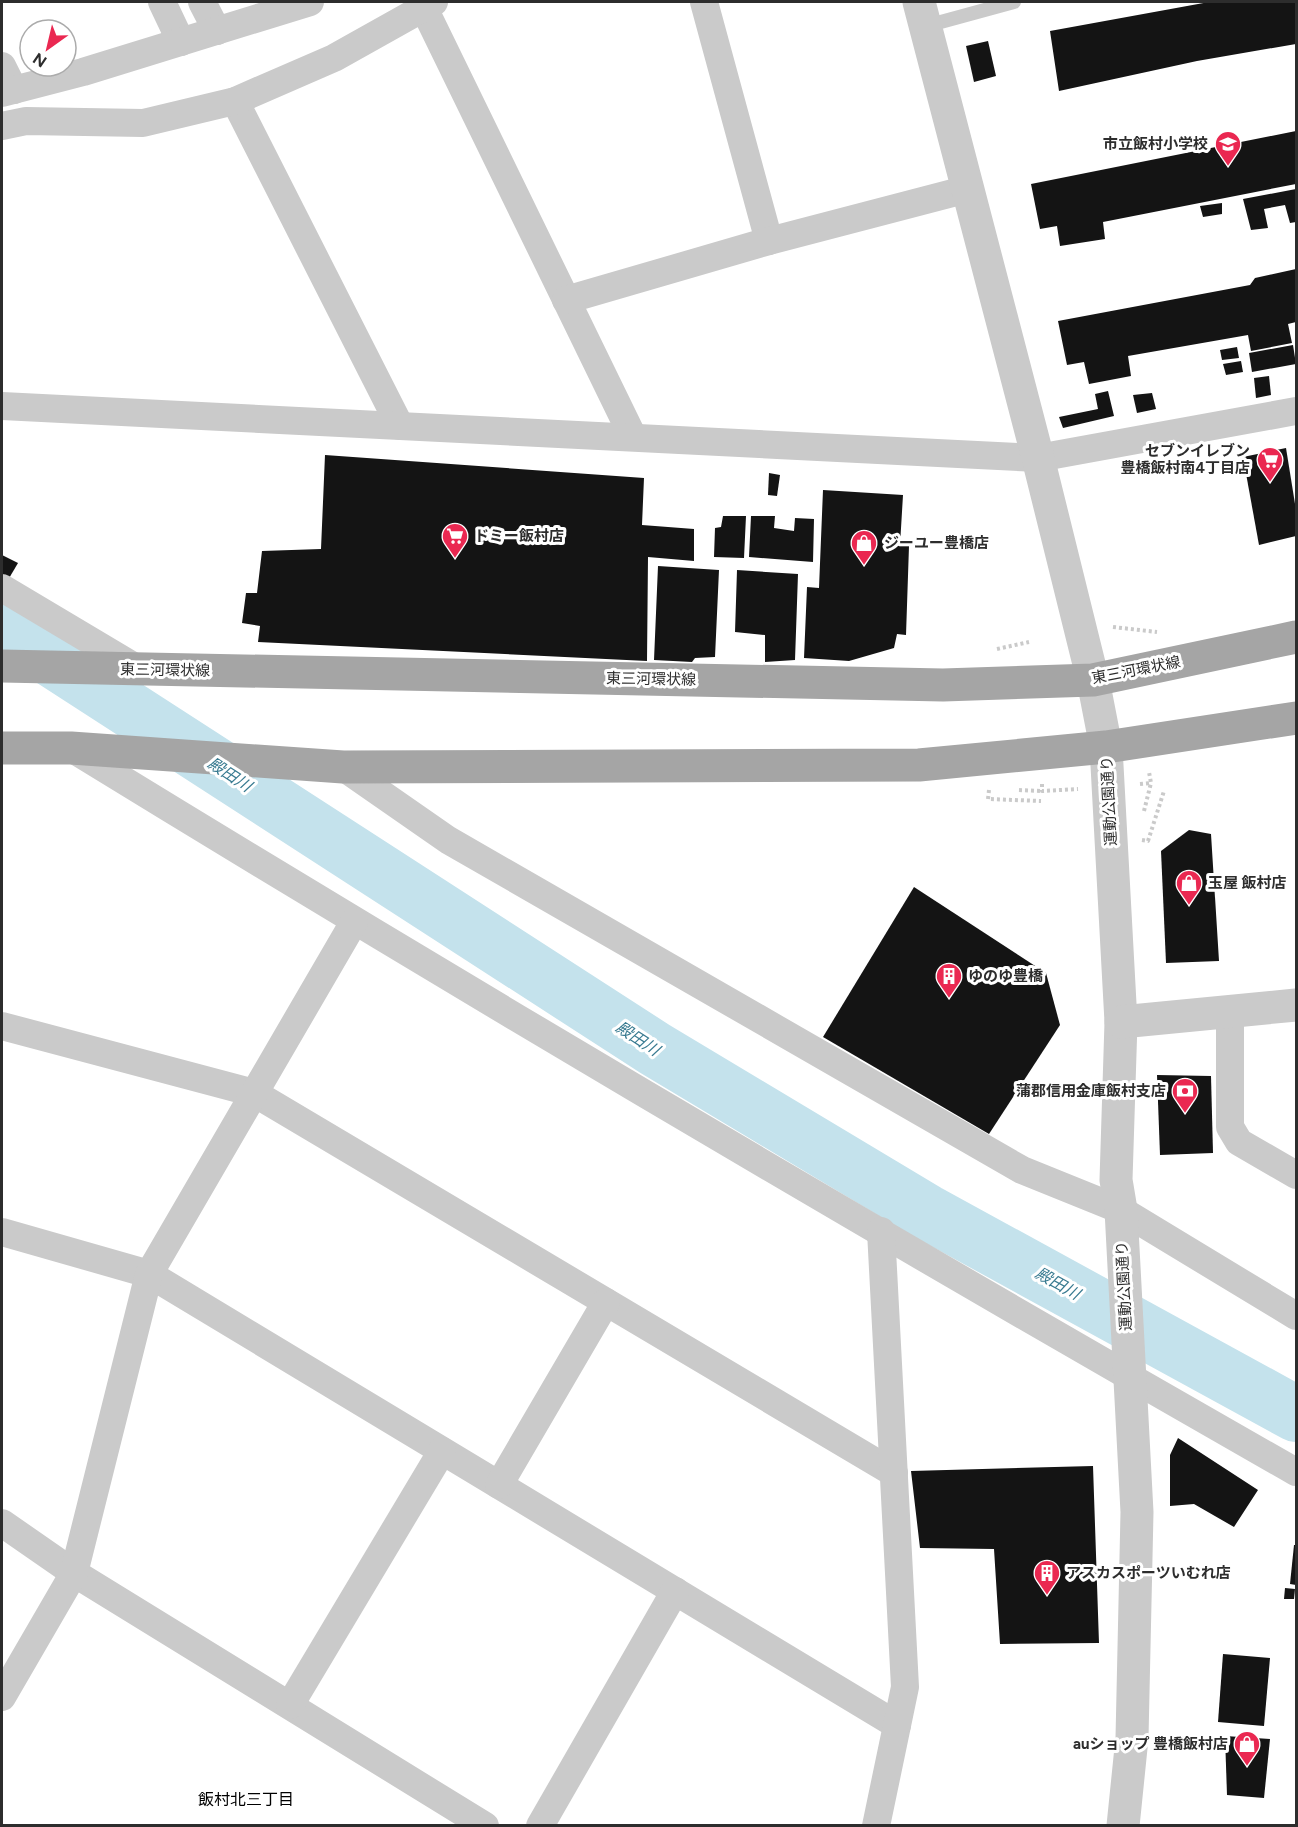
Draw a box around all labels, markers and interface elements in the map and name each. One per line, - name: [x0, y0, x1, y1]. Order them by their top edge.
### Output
- north arrow: [18, 18, 78, 78]
- text: N: [29, 49, 50, 71]
- school or university icon: 市立飯村小学校: [1213, 129, 1243, 167]
- place label: 市立飯村小学校: [1103, 135, 1208, 153]
- place label: セブンイレブン 豊橋飯村南4丁目店: [1121, 442, 1250, 477]
- supermarket icon: セブンイレブン 豊橋飯村南4丁目店: [1255, 445, 1285, 483]
- supermarket icon: ドミー飯村店: [440, 521, 470, 559]
- place label: ドミー飯村店: [474, 527, 564, 545]
- shop icon: ジーユー豊橋店: [849, 528, 879, 566]
- place label: ジーユー豊橋店: [884, 534, 989, 552]
- street label: 東三河環状線: [1090, 653, 1182, 687]
- street label: 東三河環状線: [120, 660, 210, 680]
- street label: 東三河環状線: [606, 669, 696, 689]
- water label: 殿田川: [204, 753, 257, 797]
- street label: 運動公園通り: [1098, 756, 1120, 846]
- shop icon: 玉屋 飯村店: [1174, 868, 1204, 906]
- place label: 玉屋 飯村店: [1208, 874, 1287, 892]
- building icon: ゆのゆ豊橋: [934, 961, 964, 999]
- place label: ゆのゆ豊橋: [968, 967, 1044, 985]
- water label: 殿田川: [612, 1017, 665, 1061]
- bank icon: 蒲郡信用金庫飯村支店: [1170, 1076, 1200, 1114]
- place label: 蒲郡信用金庫飯村支店: [1016, 1082, 1166, 1100]
- street label: 運動公園通り: [1113, 1241, 1135, 1331]
- water label: 殿田川: [1032, 1263, 1085, 1304]
- building icon: アスカスポーツいむれ店: [1032, 1558, 1062, 1596]
- place label: アスカスポーツいむれ店: [1066, 1564, 1231, 1582]
- shop icon: auショップ 豊橋飯村店: [1232, 1729, 1262, 1767]
- place label: auショップ 豊橋飯村店: [1073, 1735, 1228, 1753]
- district label: 飯村北三丁目: [198, 1790, 294, 1809]

